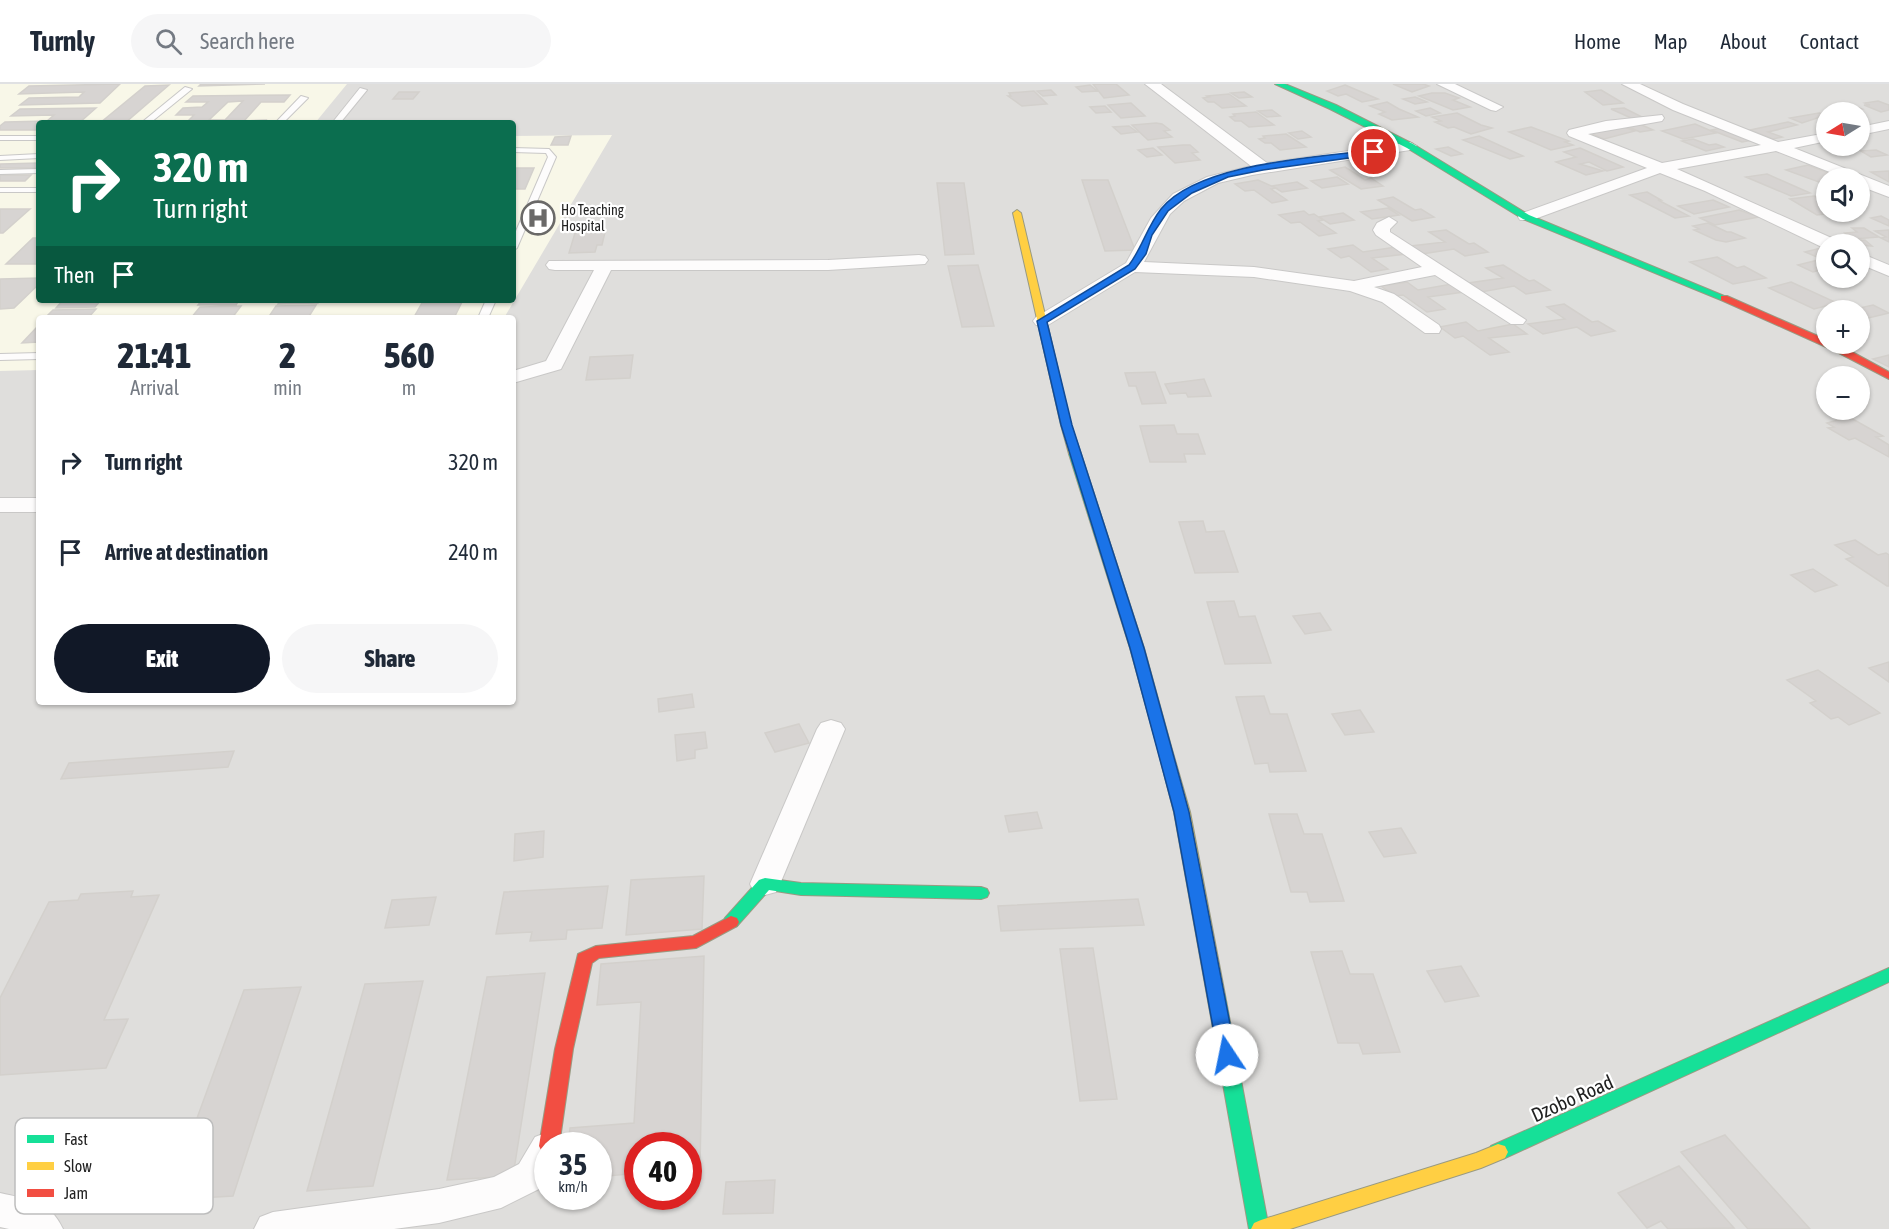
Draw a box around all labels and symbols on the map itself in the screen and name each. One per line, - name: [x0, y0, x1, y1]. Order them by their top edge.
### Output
- north arrow: [1816, 102, 1870, 156]
- pin: [1348, 126, 1399, 177]
- hospital icon: Ho Teaching Hospital: [520, 200, 556, 236]
- place label: Ho Teaching Hospital: [561, 202, 624, 234]
- position arrow: [1195, 1023, 1259, 1087]
- street label: Dzobo Road: [1527, 1070, 1617, 1126]
- legend: [15, 1118, 213, 1214]
- text: Fast: [64, 1130, 88, 1148]
- speed limit sign: 40: [624, 1132, 702, 1210]
- text: Slow: [64, 1157, 92, 1175]
- text: Jam: [64, 1184, 88, 1202]

